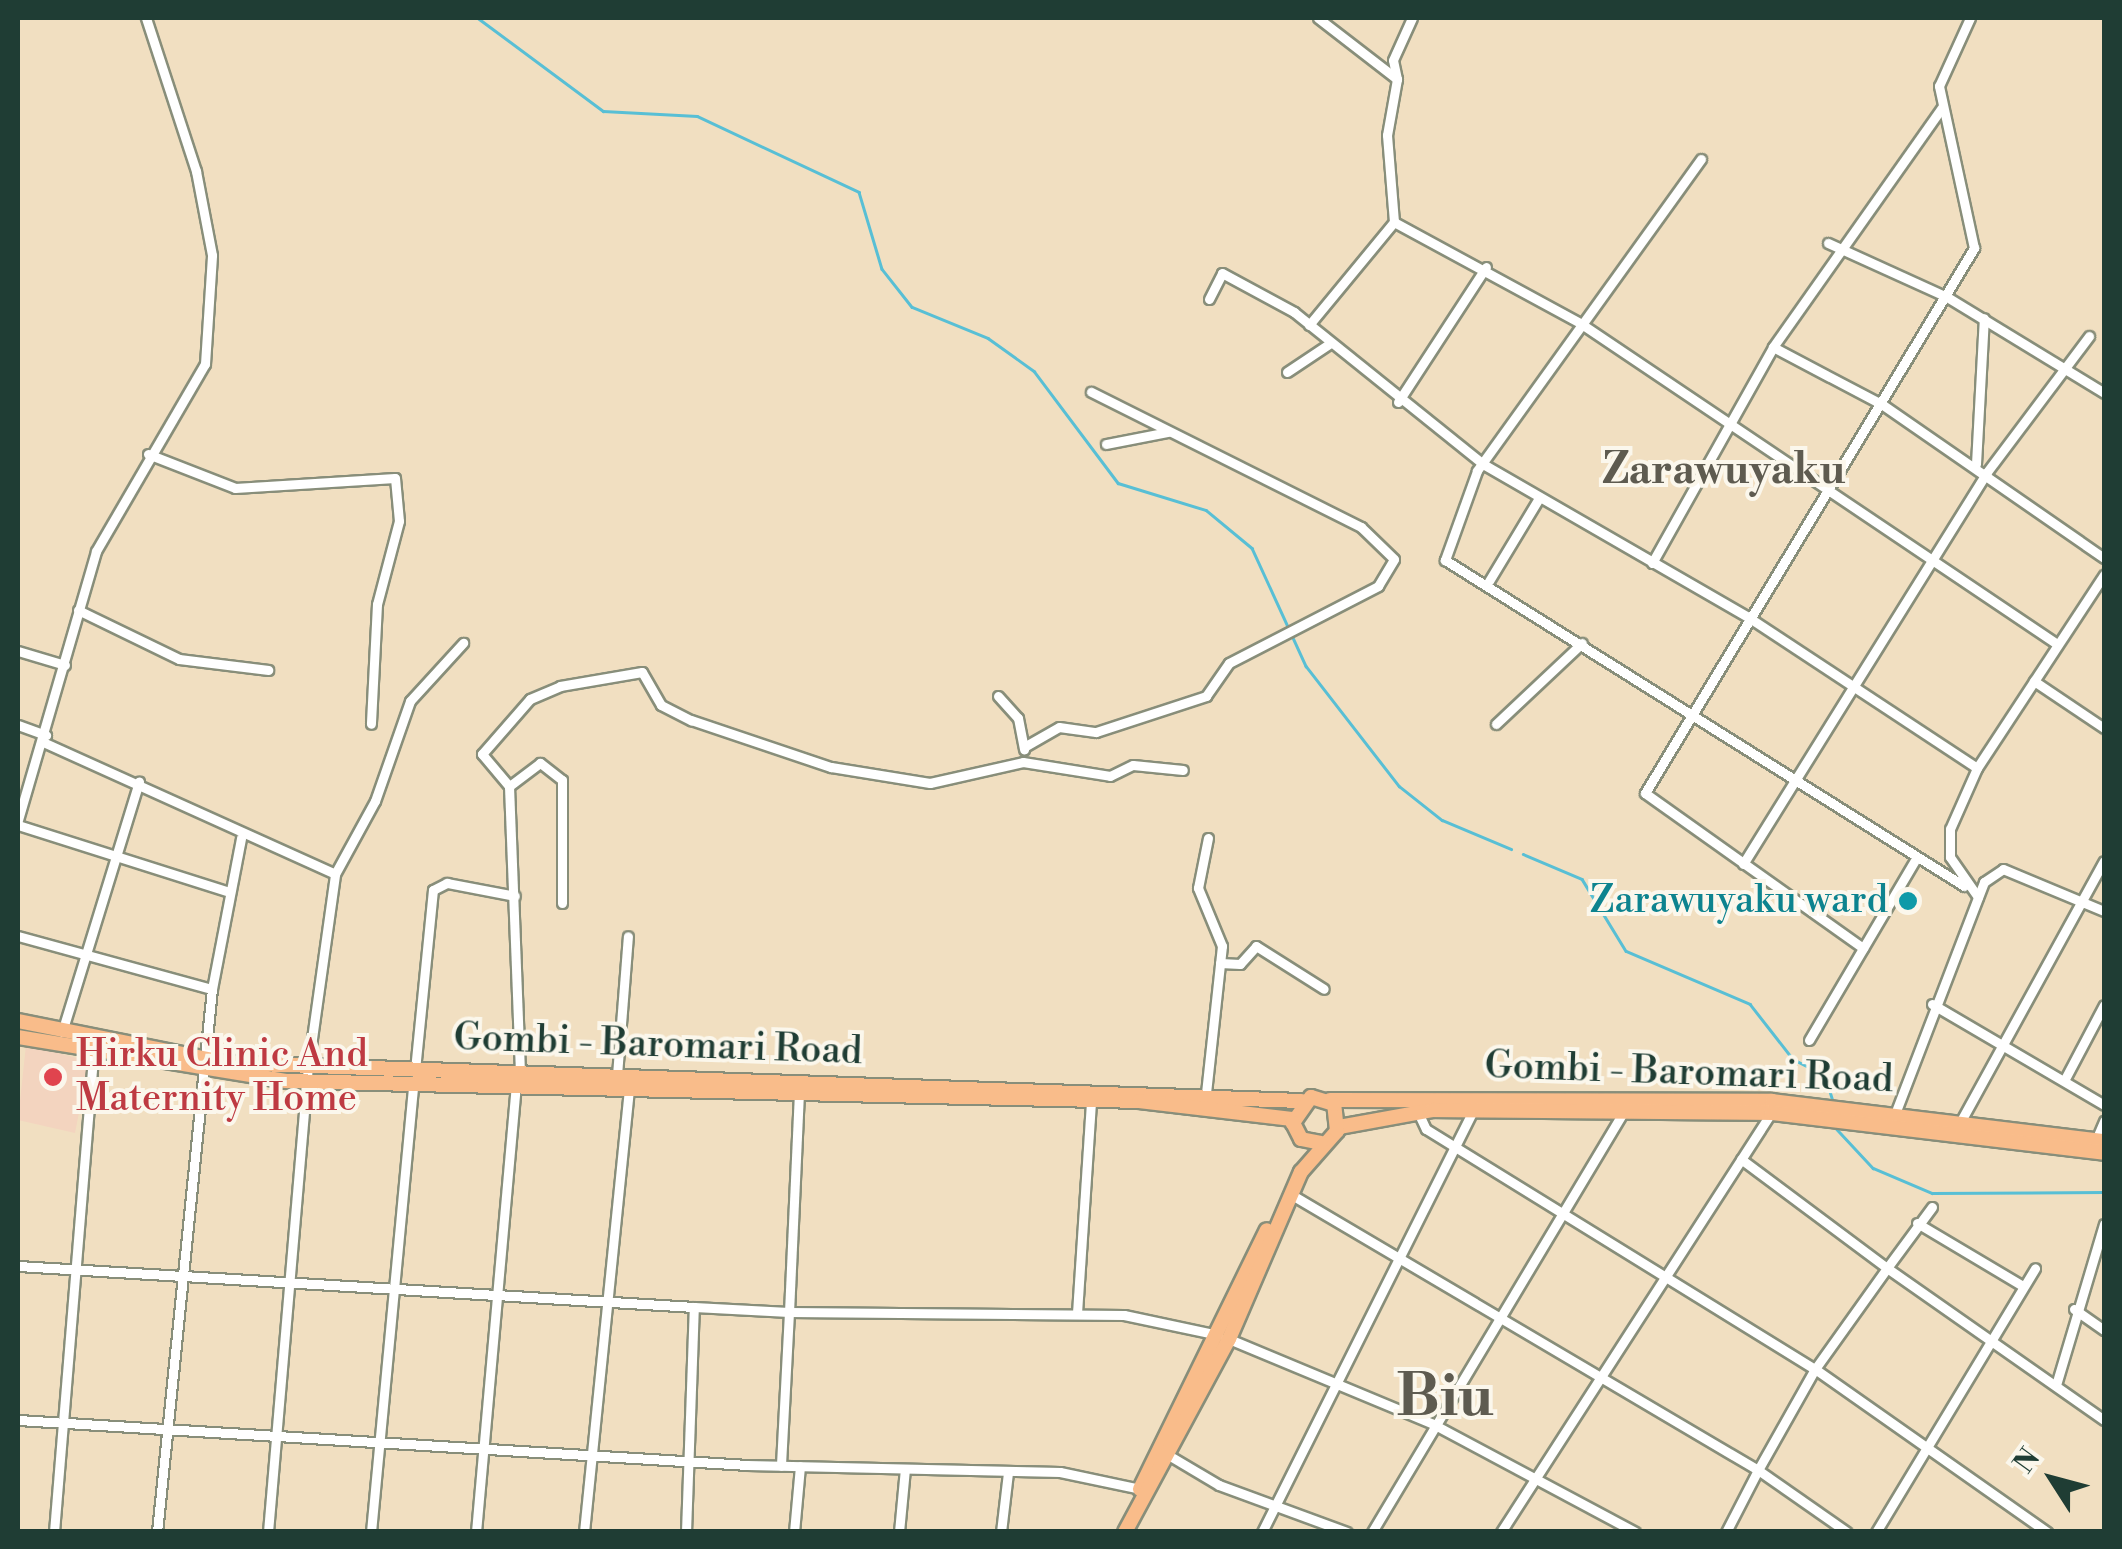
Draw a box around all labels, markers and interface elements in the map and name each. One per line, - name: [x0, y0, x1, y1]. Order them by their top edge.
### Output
- district label: Zarawuyaku: [1602, 446, 1846, 496]
- place label: Zarawuyaku ward: [1590, 878, 1888, 924]
- marker: Zarawuyaku ward: [1897, 890, 1919, 912]
- street label: Gombi - Baromari Road: [453, 1015, 863, 1075]
- place label: Hirku Clinic And Maternity Home: [76, 1032, 368, 1122]
- street label: Gombi - Baromari Road: [1484, 1043, 1894, 1103]
- marker: Hirku Clinic And Maternity Home: [40, 1064, 66, 1090]
- district label: Biu: [1396, 1363, 1494, 1433]
- north arrow: [2002, 1429, 2102, 1529]
- text: N: [2007, 1442, 2048, 1480]

